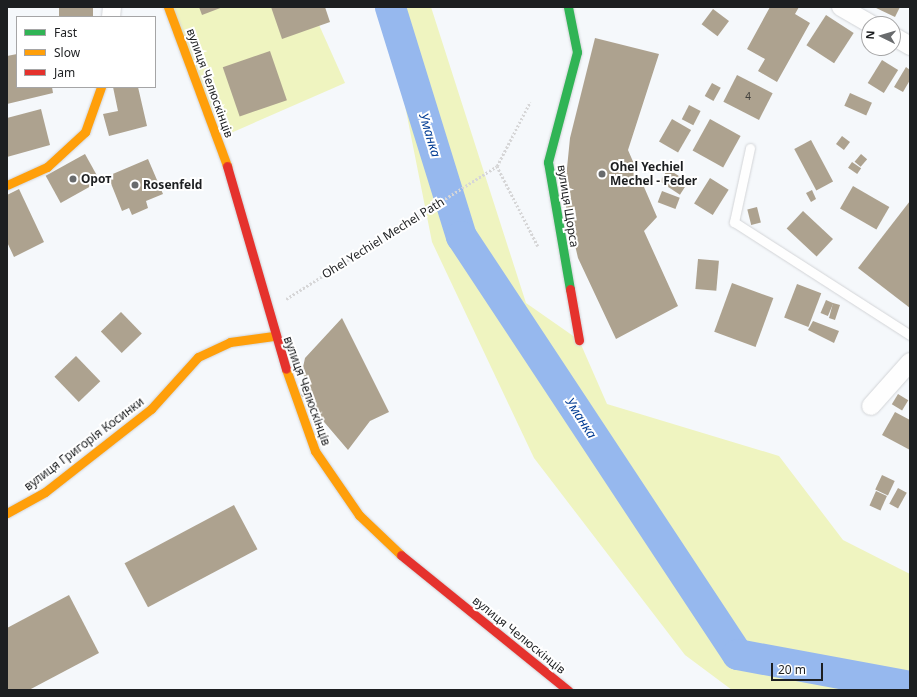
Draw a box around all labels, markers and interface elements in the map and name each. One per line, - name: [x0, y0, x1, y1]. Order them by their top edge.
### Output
- legend: [16, 16, 156, 88]
- north arrow: [861, 16, 901, 56]
- text: Fast: [54, 24, 77, 41]
- street label: вулиця Челюскінців: [184, 26, 236, 140]
- text: N: [862, 30, 877, 40]
- text: Slow: [54, 44, 80, 61]
- text: Jam: [54, 64, 75, 81]
- house number: 4: [745, 91, 751, 103]
- water label: Уманка: [416, 111, 444, 159]
- place label: Ohel Yechiel Mechel - Feder: [610, 160, 697, 188]
- street label: вулиця Щорса: [554, 164, 582, 248]
- marker: Ohel Yechiel Mechel - Feder: [597, 169, 607, 179]
- place label: Орот: [81, 172, 111, 186]
- marker: Орот: [68, 174, 78, 184]
- place label: Rosenfeld: [143, 178, 202, 192]
- marker: Rosenfeld: [130, 180, 140, 190]
- street label: Ohel Yechiel Mechel Path: [319, 194, 447, 282]
- street label: вулиця Челюскінців: [281, 334, 333, 448]
- street label: вулиця Григорія Косинки: [21, 394, 147, 494]
- water label: Уманка: [562, 395, 600, 441]
- street label: вулиця Челюскінців: [470, 593, 568, 677]
- scale bar: [773, 655, 825, 681]
- text: 20 m: [778, 661, 806, 678]

